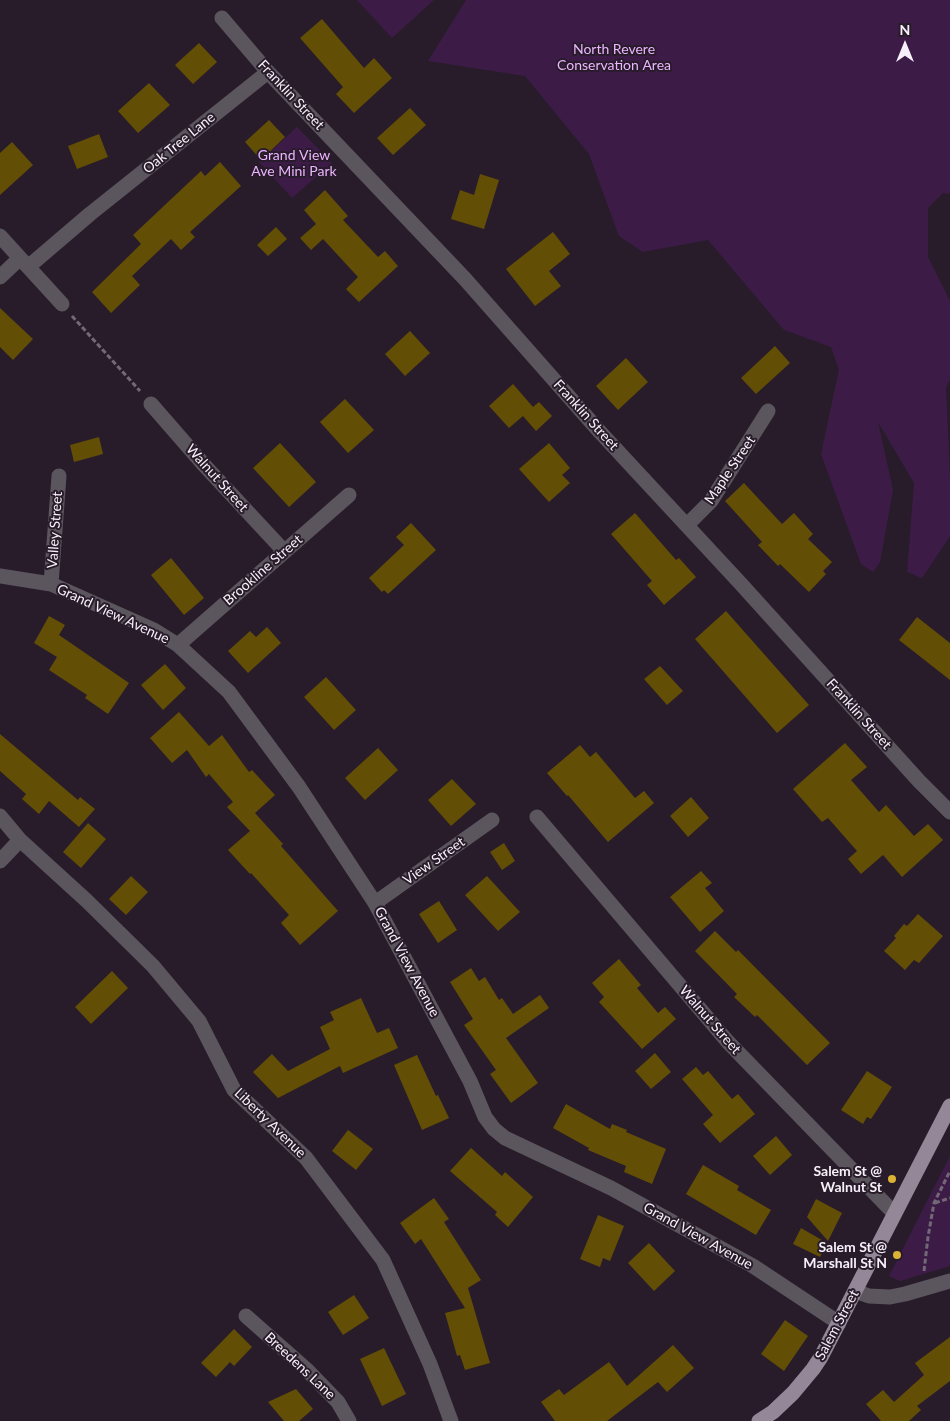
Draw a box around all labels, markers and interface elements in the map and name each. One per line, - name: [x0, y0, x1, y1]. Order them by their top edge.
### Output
- north arrow: [880, 20, 930, 70]
- text: N: [900, 21, 910, 38]
- park label: North Revere Conservation Area: [557, 41, 671, 74]
- street label: Franklin Street: [254, 57, 328, 133]
- street label: Oak Tree Lane: [140, 109, 218, 177]
- park label: Grand View Ave Mini Park: [251, 147, 337, 180]
- street label: Franklin Street: [550, 376, 622, 454]
- street label: Maple Street: [701, 433, 759, 507]
- street label: Walnut Street: [182, 441, 252, 515]
- street label: Valley Street: [44, 491, 66, 569]
- street label: Brookline Street: [220, 531, 306, 609]
- street label: Grand View Avenue: [54, 581, 172, 647]
- street label: Franklin Street: [823, 675, 895, 753]
- street label: View Street: [400, 834, 468, 888]
- street label: Grand View Avenue: [371, 904, 443, 1020]
- street label: Walnut Street: [676, 982, 744, 1058]
- street label: Liberty Avenue: [231, 1085, 309, 1161]
- place label: Salem St @ Walnut St: [813, 1163, 882, 1196]
- marker: Salem St @ Walnut St: [886, 1173, 898, 1185]
- street label: Grand View Avenue: [640, 1199, 756, 1273]
- place label: Salem St @ Marshall St N: [803, 1239, 887, 1272]
- marker: Salem St @ Marshall St N: [891, 1249, 903, 1261]
- street label: Salem Street: [811, 1287, 863, 1363]
- street label: Breedens Lane: [261, 1329, 339, 1403]

